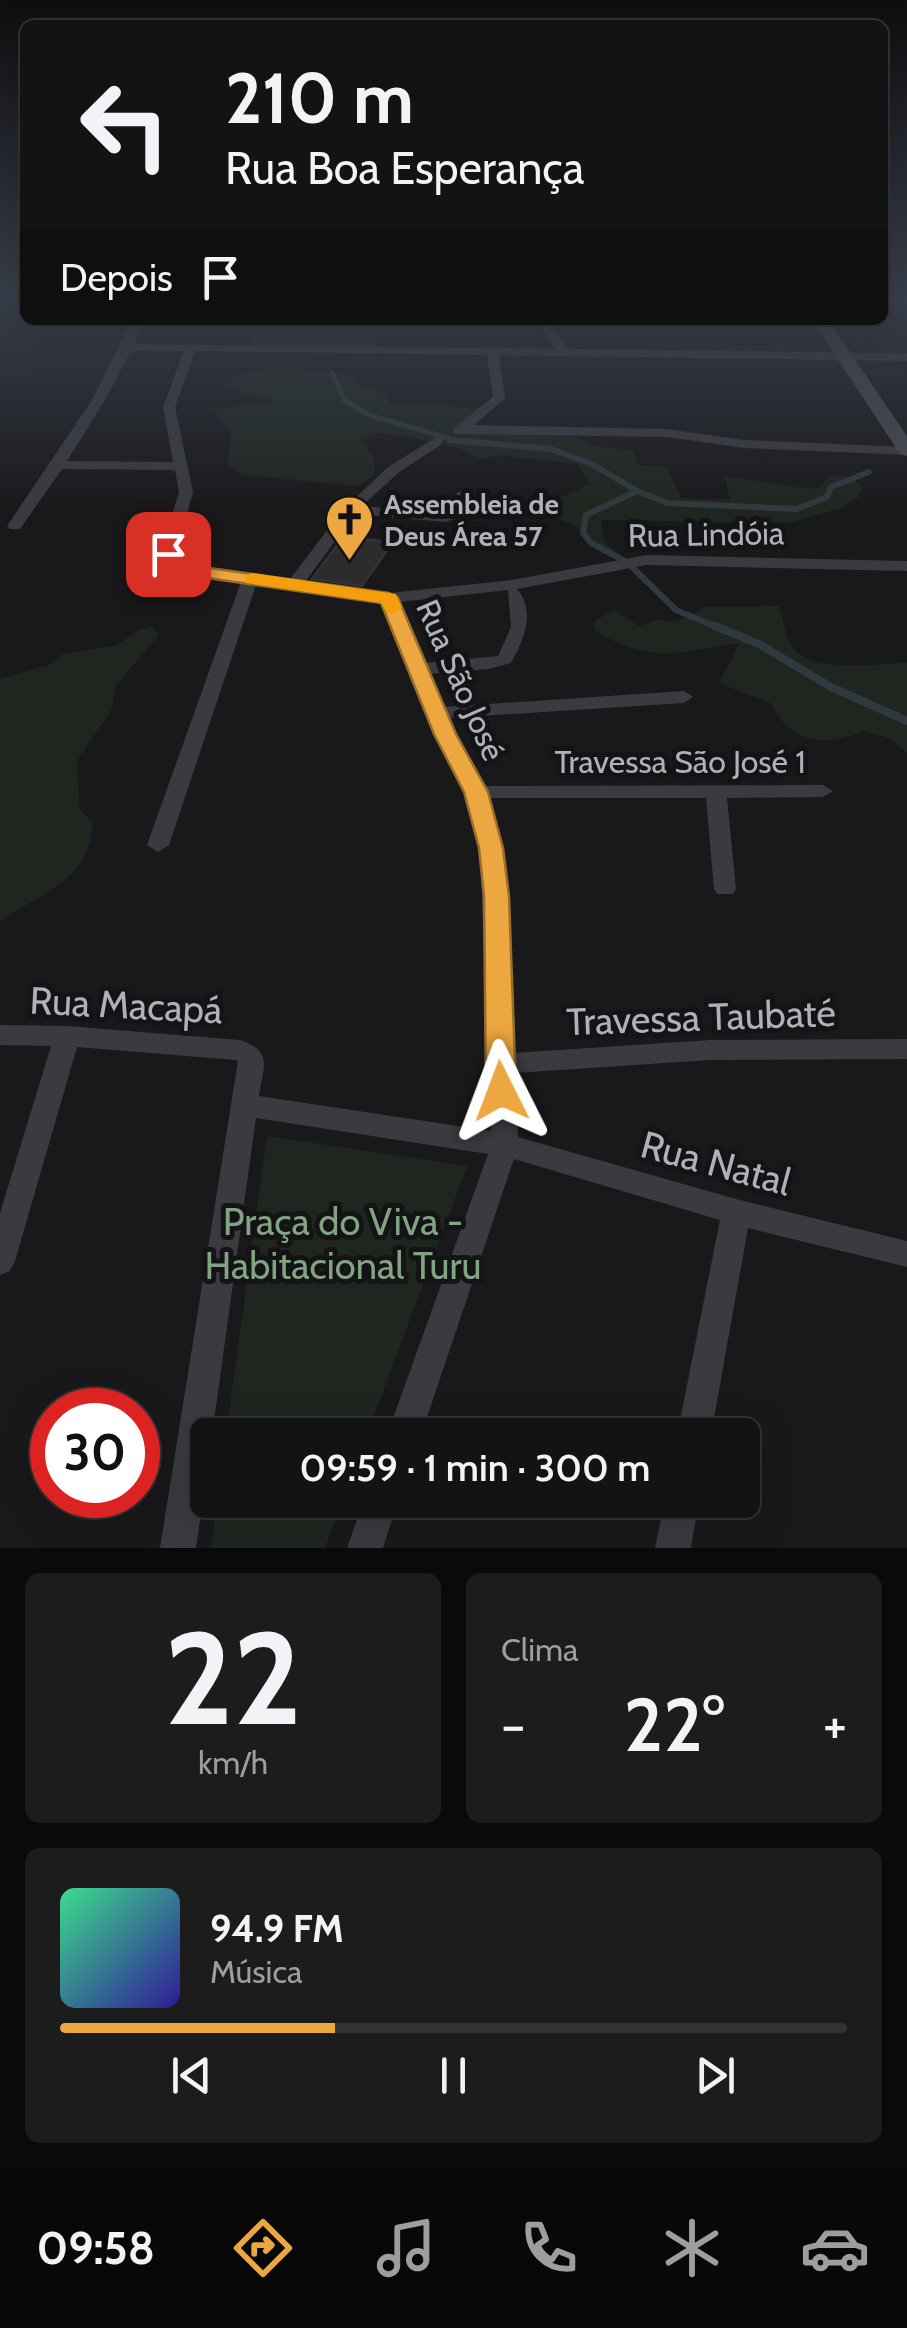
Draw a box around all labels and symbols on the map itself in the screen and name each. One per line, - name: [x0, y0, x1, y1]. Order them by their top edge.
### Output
- place label: Assembleia de Deus Área 57: [384, 487, 559, 553]
- church icon: Assembleia de Deus Área 57: [323, 494, 375, 562]
- pin: [126, 512, 211, 597]
- street label: Rua Lindóia: [627, 513, 785, 555]
- street label: Rua São José: [408, 593, 514, 767]
- street label: Travessa São José 1: [554, 742, 806, 781]
- street label: Rua Macapá: [28, 976, 224, 1034]
- street label: Travessa Taubaté: [566, 989, 836, 1045]
- position arrow: [449, 1039, 553, 1143]
- street label: Rua Natal: [636, 1120, 796, 1206]
- park label: Praça do Viva - Habitacional Turu: [205, 1198, 481, 1289]
- speed limit sign: 30: [30, 1388, 160, 1518]

